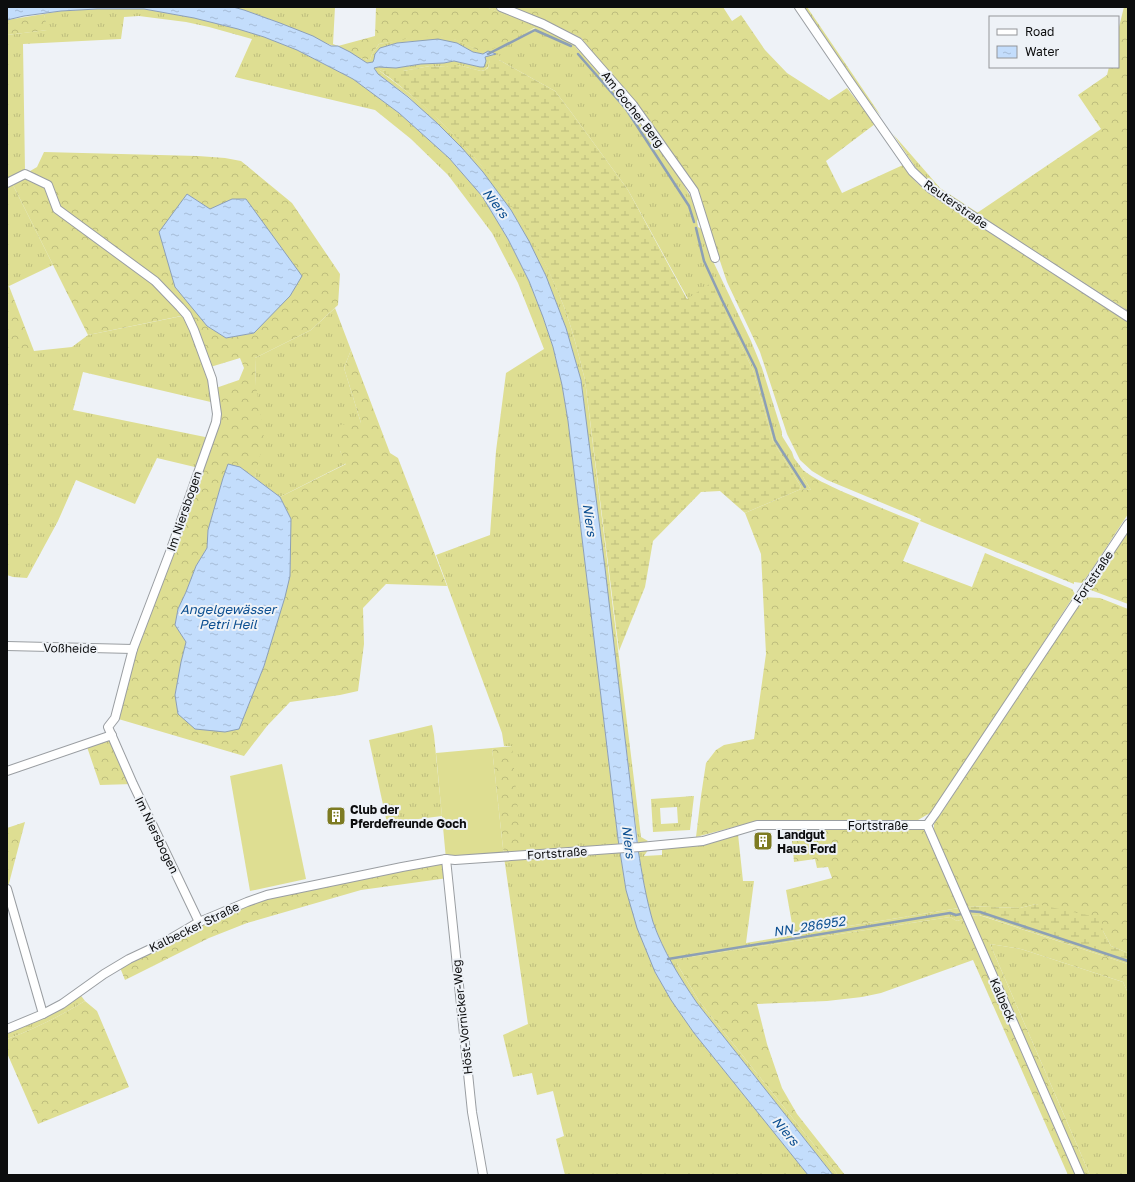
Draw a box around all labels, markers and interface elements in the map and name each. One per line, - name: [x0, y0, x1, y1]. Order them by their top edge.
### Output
- legend: [989, 16, 1119, 68]
- text: Road: [1025, 24, 1054, 39]
- text: Water: [1025, 44, 1059, 59]
- street label: Am Gocher Berg: [599, 68, 667, 150]
- street label: Reuterstraße: [921, 176, 991, 232]
- water label: Niers: [480, 185, 513, 222]
- street label: Im Niersbogen: [163, 469, 205, 553]
- water label: Niers: [580, 503, 600, 538]
- street label: Fortstraße: [1070, 548, 1116, 606]
- water label: Angelgewässer Petri Heil: [180, 601, 278, 632]
- street label: Voßheide: [43, 640, 97, 656]
- street label: Im Niersbogen: [132, 794, 182, 876]
- place label: Club der Pferdefreunde Goch: [350, 802, 466, 831]
- building icon: Club der Pferdefreunde Goch: [325, 805, 347, 827]
- street label: Fortstraße: [848, 818, 908, 833]
- water label: Niers: [619, 825, 639, 860]
- place label: Landgut Haus Ford: [777, 827, 836, 856]
- building icon: Landgut Haus Ford: [752, 830, 774, 852]
- street label: Fortstraße: [526, 843, 588, 863]
- street label: Kalbecker Straße: [147, 899, 242, 955]
- water label: NN_286952: [772, 912, 848, 940]
- street label: Höst-Vornicker-Weg: [449, 959, 475, 1075]
- street label: Kalbeck: [987, 976, 1019, 1024]
- water label: Niers: [769, 1113, 803, 1150]

